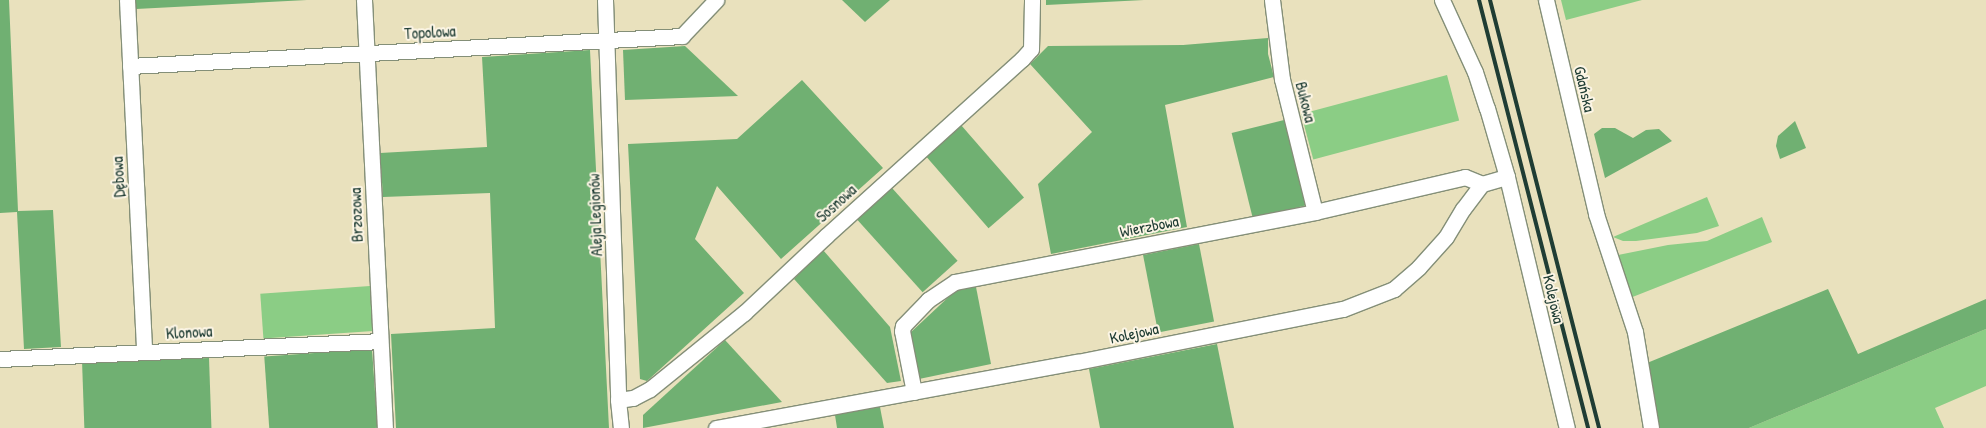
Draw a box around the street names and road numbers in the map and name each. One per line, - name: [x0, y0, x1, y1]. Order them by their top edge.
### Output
- street label: Topolowa: [404, 21, 456, 43]
- street label: Gdańska: [1570, 64, 1600, 114]
- street label: Bukowa: [1292, 80, 1320, 124]
- street label: Dębowa: [107, 156, 129, 198]
- street label: Aleja Legionów: [584, 173, 606, 257]
- street label: Sosnowa: [812, 180, 860, 226]
- street label: Brzozowa: [345, 187, 367, 243]
- street label: Wierzbowa: [1118, 211, 1180, 241]
- street label: Kolejowa: [1539, 273, 1569, 325]
- street label: Kolejowa: [1108, 318, 1160, 348]
- street label: Klonowa: [165, 321, 213, 343]

